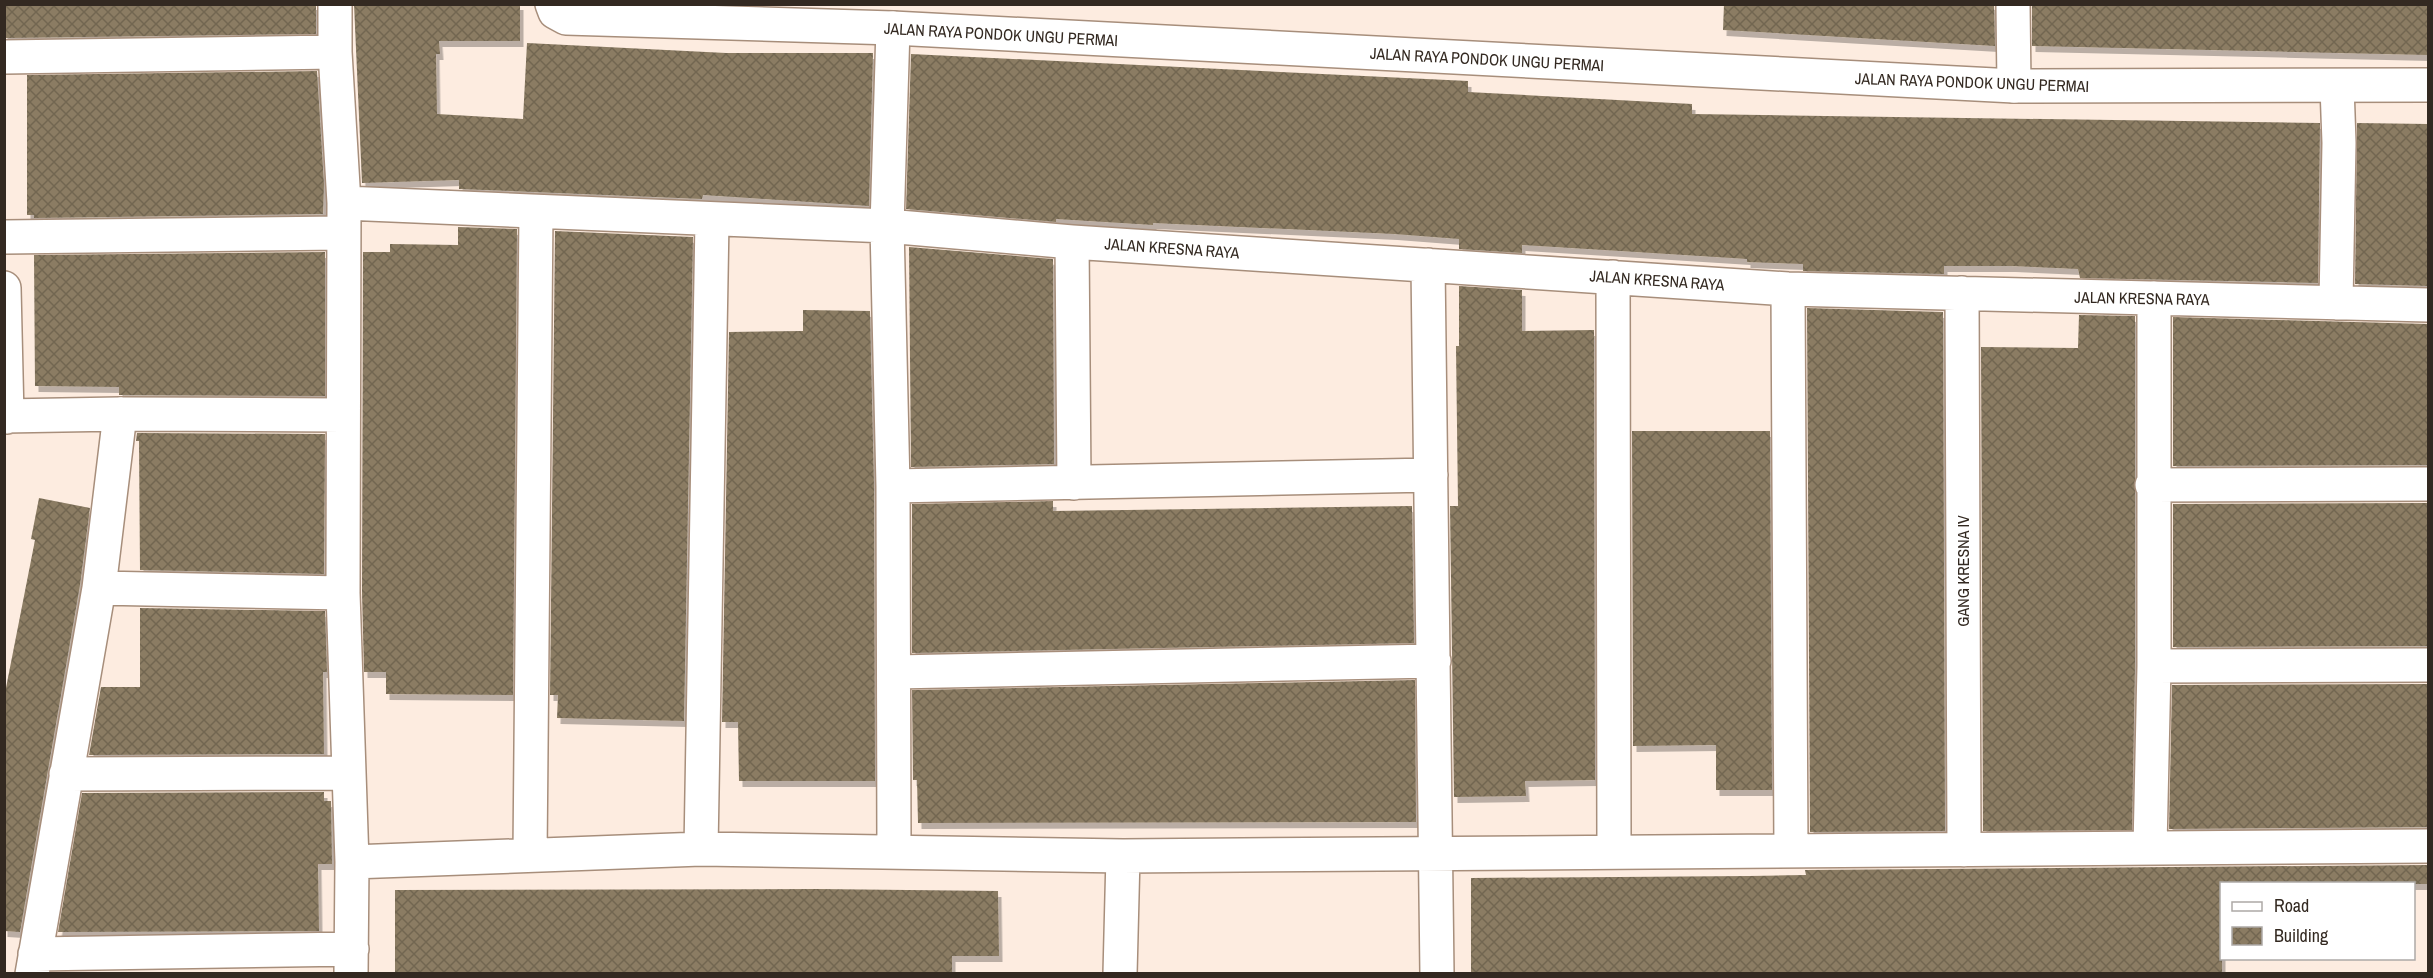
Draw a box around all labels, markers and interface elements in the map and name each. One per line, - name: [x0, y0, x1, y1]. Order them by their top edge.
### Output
- street label: JALAN RAYA PONDOK UNGU PERMAI: [883, 17, 1119, 51]
- street label: JALAN RAYA PONDOK UNGU PERMAI: [1369, 42, 1605, 76]
- street label: JALAN RAYA PONDOK UNGU PERMAI: [1855, 67, 2089, 97]
- street label: JALAN KRESNA RAYA: [1104, 232, 1240, 264]
- street label: JALAN KRESNA RAYA: [1589, 264, 1725, 296]
- street label: JALAN KRESNA RAYA: [2074, 286, 2210, 310]
- street label: GANG KRESNA IV: [1952, 515, 1974, 627]
- legend: [2220, 882, 2415, 960]
- text: Road: [2274, 893, 2309, 918]
- text: Building: [2274, 923, 2329, 948]

